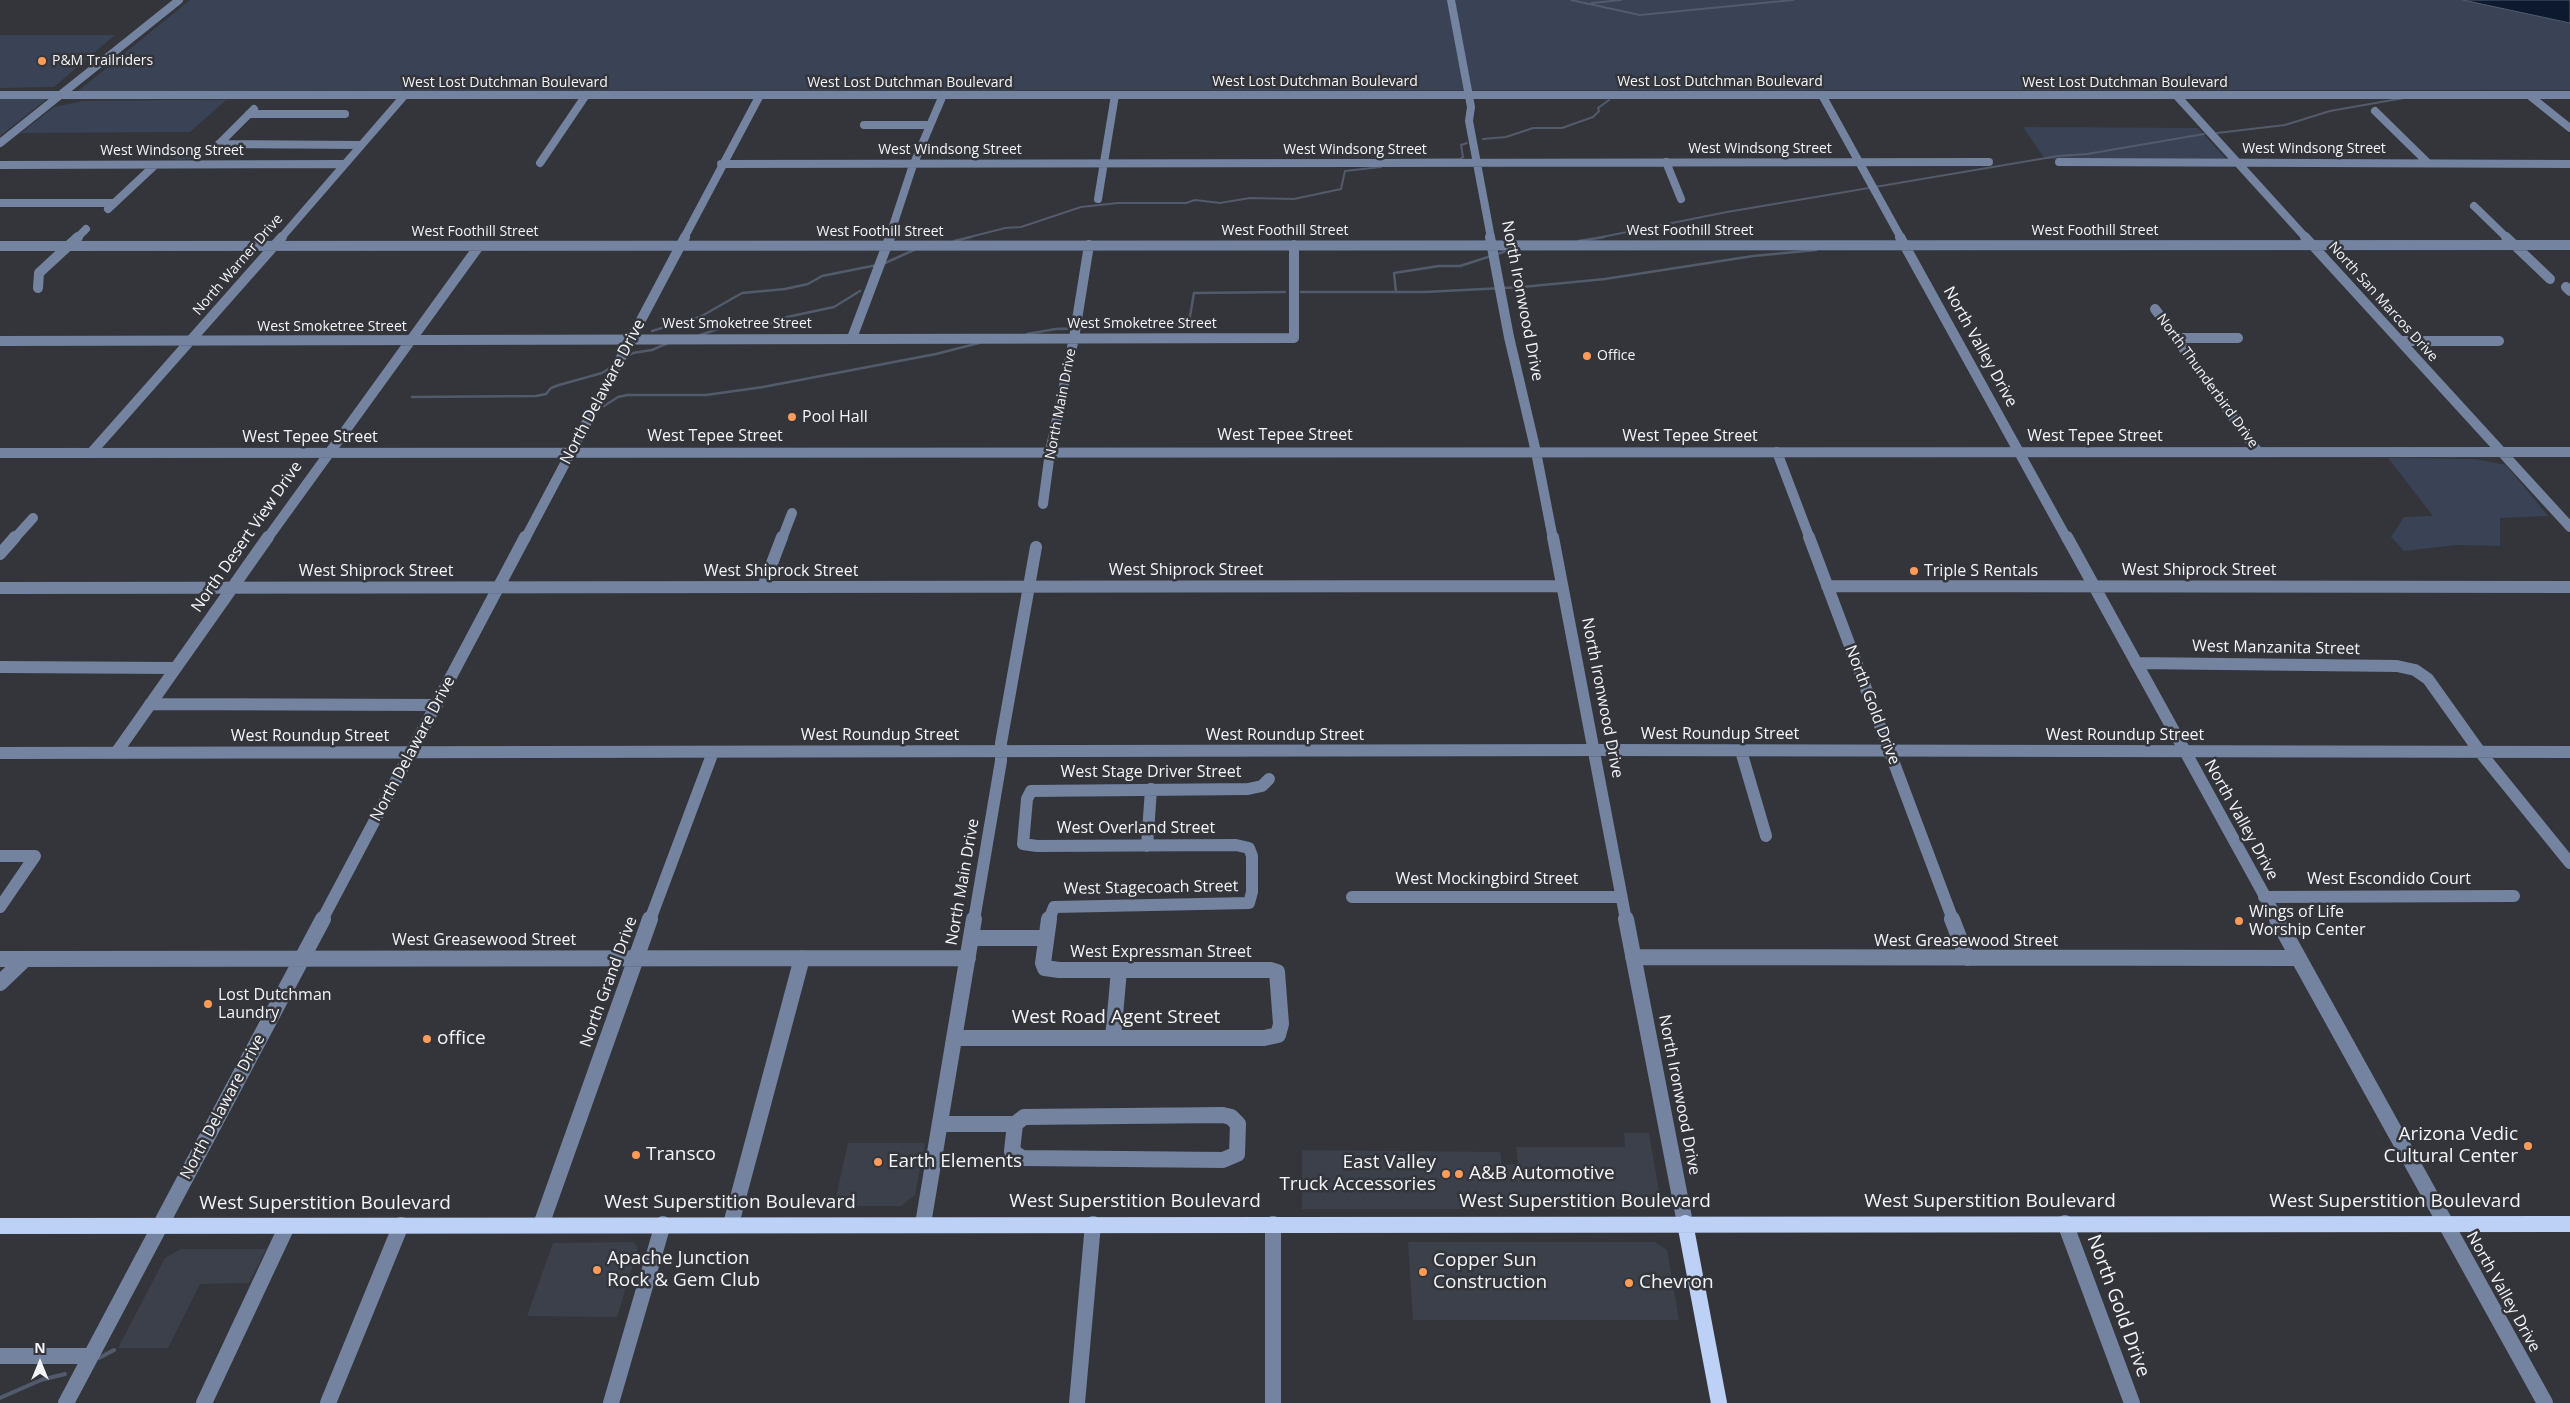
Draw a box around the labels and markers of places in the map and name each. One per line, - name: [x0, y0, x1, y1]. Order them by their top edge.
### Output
- place label: P&M Trailriders: [52, 53, 153, 69]
- marker: P&M Trailriders: [36, 55, 48, 67]
- place label: Office: [1597, 348, 1635, 364]
- marker: Office: [1581, 350, 1593, 362]
- place label: Pool Hall: [802, 407, 868, 427]
- marker: Pool Hall: [786, 411, 798, 423]
- place label: Triple S Rentals: [1924, 561, 2038, 581]
- marker: Triple S Rentals: [1908, 565, 1920, 577]
- place label: Wings of Life Worship Center: [2249, 902, 2365, 940]
- marker: Wings of Life Worship Center: [2233, 915, 2245, 927]
- place label: Lost Dutchman Laundry: [218, 985, 332, 1023]
- marker: Lost Dutchman Laundry: [202, 998, 214, 1010]
- place label: office: [437, 1028, 486, 1050]
- marker: office: [421, 1033, 433, 1045]
- place label: Arizona Vedic Cultural Center: [2384, 1124, 2518, 1168]
- marker: Arizona Vedic Cultural Center: [2522, 1140, 2534, 1152]
- place label: Transco: [646, 1144, 716, 1166]
- marker: Transco: [630, 1149, 642, 1161]
- place label: Earth Elements: [888, 1151, 1022, 1173]
- place label: East Valley Truck Accessories: [1279, 1152, 1436, 1196]
- marker: Earth Elements: [872, 1156, 884, 1168]
- place label: A&B Automotive: [1469, 1163, 1615, 1185]
- marker: East Valley Truck Accessories: [1440, 1168, 1452, 1180]
- marker: A&B Automotive: [1453, 1168, 1465, 1180]
- place label: Apache Junction Rock & Gem Club: [607, 1248, 760, 1292]
- place label: Copper Sun Construction: [1433, 1250, 1547, 1294]
- marker: Apache Junction Rock & Gem Club: [591, 1264, 603, 1276]
- marker: Copper Sun Construction: [1417, 1266, 1429, 1278]
- place label: Chevron: [1639, 1272, 1714, 1294]
- marker: Chevron: [1623, 1277, 1635, 1289]

